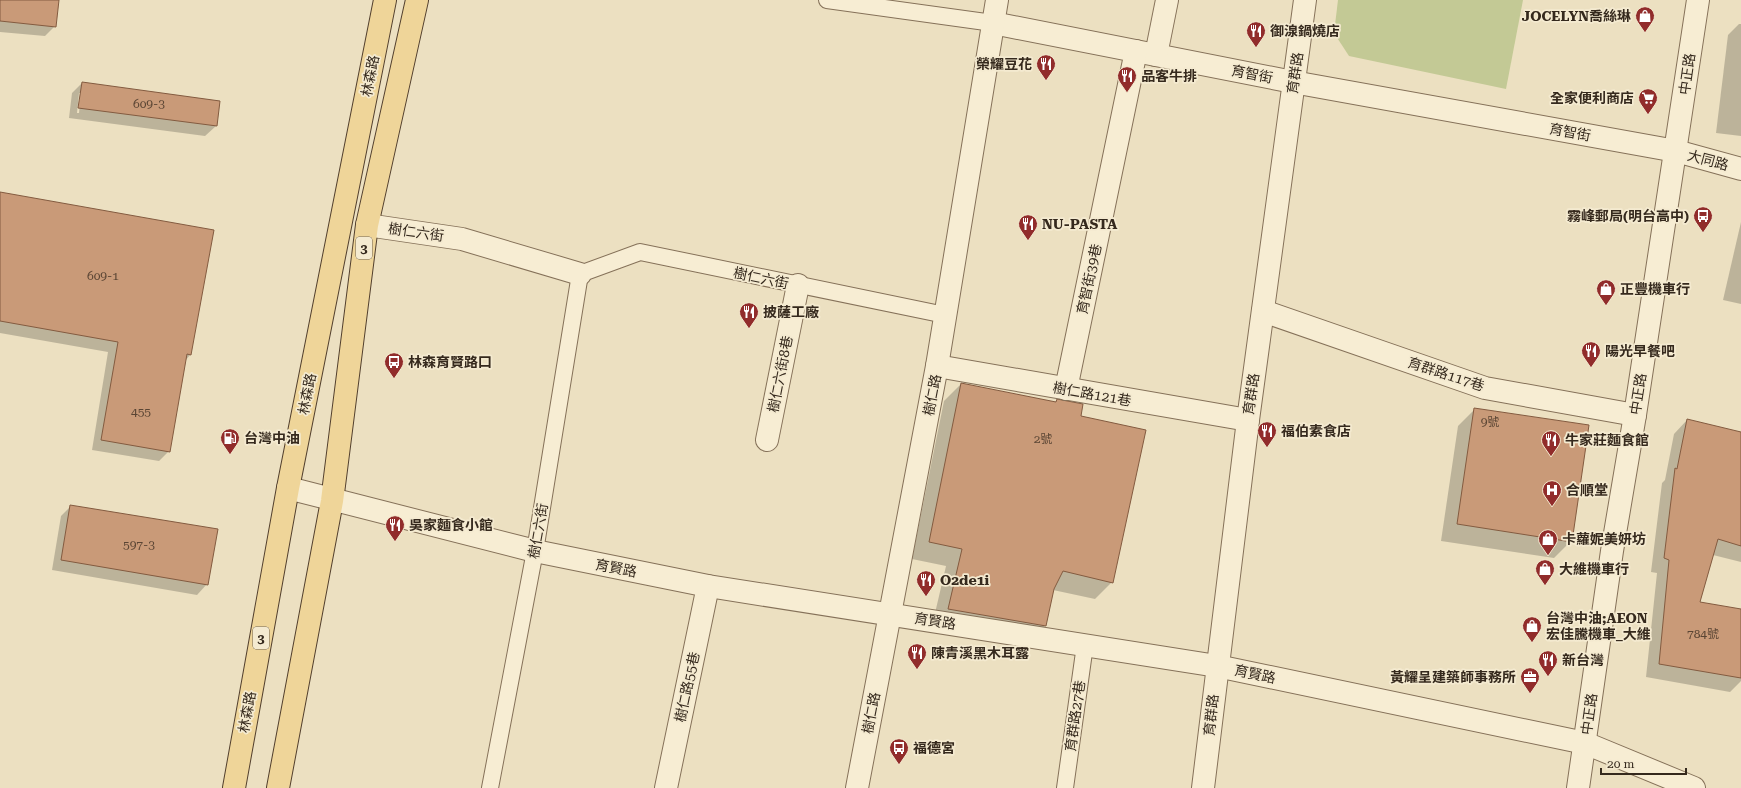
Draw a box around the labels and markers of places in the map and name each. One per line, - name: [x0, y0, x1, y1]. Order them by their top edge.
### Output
- shop icon: JOCELYN喬絲琳: [1634, 5, 1656, 33]
- place label: JOCELYN喬絲琳: [1522, 8, 1631, 24]
- restaurant icon: 御湶鍋燒店: [1245, 20, 1267, 48]
- place label: 御湶鍋燒店: [1270, 23, 1340, 39]
- restaurant icon: 榮耀豆花: [1035, 53, 1057, 81]
- place label: 榮耀豆花: [976, 56, 1032, 72]
- restaurant icon: 品客牛排: [1116, 65, 1138, 93]
- place label: 品客牛排: [1141, 68, 1197, 84]
- supermarket icon: 全家便利商店: [1637, 87, 1659, 115]
- place label: 全家便利商店: [1550, 90, 1634, 106]
- bus stop icon: 霧峰郵局(明台高中): [1692, 205, 1714, 233]
- place label: 霧峰郵局(明台高中): [1567, 208, 1689, 224]
- restaurant icon: NU-PASTA: [1017, 213, 1039, 241]
- place label: NU-PASTA: [1042, 216, 1117, 232]
- shop icon: 正豐機車行: [1595, 278, 1617, 306]
- place label: 正豐機車行: [1620, 281, 1690, 297]
- restaurant icon: 披薩工廠: [738, 301, 760, 329]
- place label: 披薩工廠: [763, 304, 819, 320]
- restaurant icon: 陽光早餐吧: [1580, 340, 1602, 368]
- place label: 陽光早餐吧: [1605, 343, 1675, 359]
- bus stop icon: 林森育賢路口: [383, 351, 405, 379]
- place label: 林森育賢路口: [408, 354, 492, 370]
- restaurant icon: 福伯素食店: [1256, 420, 1278, 448]
- place label: 福伯素食店: [1281, 423, 1351, 439]
- fuel station icon: 台灣中油: [219, 427, 241, 455]
- restaurant icon: 牛家莊麵食館: [1540, 429, 1562, 457]
- place label: 台灣中油: [244, 430, 300, 446]
- place label: 牛家莊麵食館: [1565, 432, 1649, 448]
- hospital icon: 合順堂: [1541, 479, 1563, 507]
- place label: 合順堂: [1566, 482, 1608, 498]
- restaurant icon: 吳家麵食小館: [384, 514, 406, 542]
- place label: 吳家麵食小館: [409, 517, 493, 533]
- shop icon: 卡蘿妮美妍坊: [1537, 528, 1559, 556]
- place label: 卡蘿妮美妍坊: [1562, 531, 1646, 547]
- shop icon: 大維機車行: [1534, 558, 1556, 586]
- place label: 大維機車行: [1559, 561, 1629, 577]
- restaurant icon: O2de1i: [915, 569, 937, 597]
- place label: O2de1i: [940, 572, 990, 588]
- place label: 台灣中油;AEON 宏佳騰機車_大維: [1546, 610, 1651, 642]
- shop icon: 台灣中油;AEON 宏佳騰機車_大維: [1521, 615, 1543, 643]
- restaurant icon: 陳青溪黑木耳露: [906, 642, 928, 670]
- place label: 陳青溪黑木耳露: [931, 645, 1029, 661]
- restaurant icon: 新台灣: [1537, 649, 1559, 677]
- place label: 新台灣: [1562, 652, 1604, 668]
- office icon: 黃耀呈建築師事務所: [1519, 666, 1541, 694]
- place label: 黃耀呈建築師事務所: [1390, 669, 1516, 685]
- bus stop icon: 福德宮: [888, 737, 910, 765]
- place label: 福德宮: [913, 740, 955, 756]

